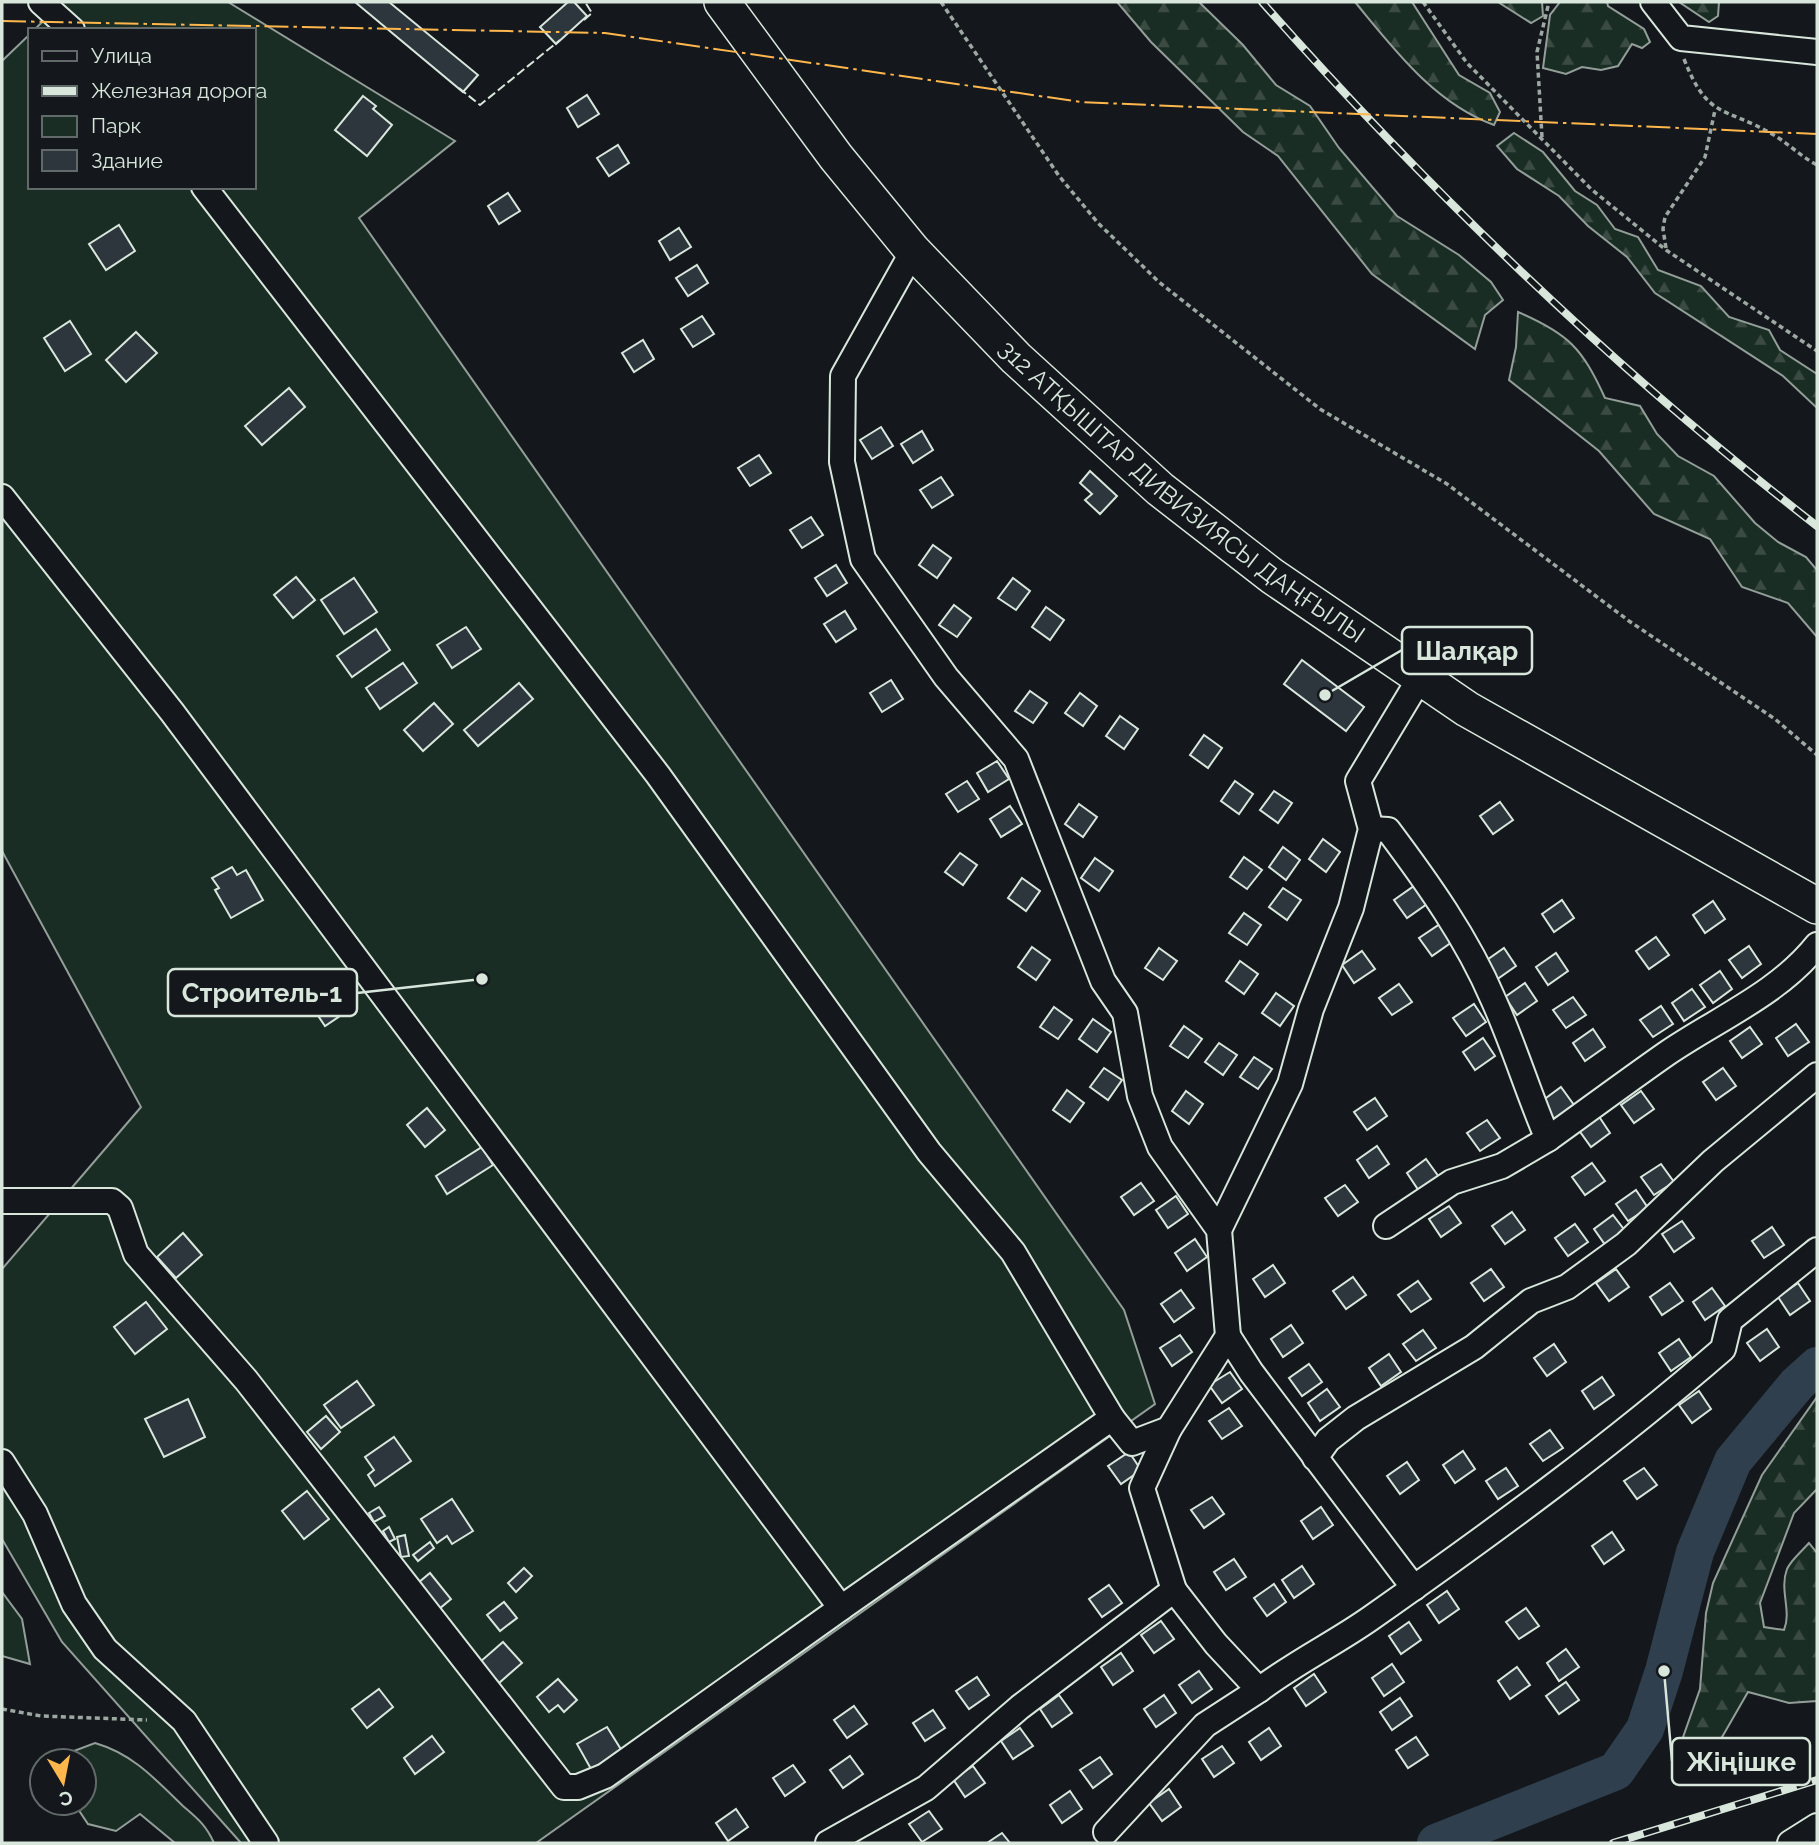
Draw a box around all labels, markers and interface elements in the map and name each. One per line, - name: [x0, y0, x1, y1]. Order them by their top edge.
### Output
- legend: [28, 28, 256, 189]
- text: Улица: [91, 43, 152, 68]
- text: Железная дорога: [91, 78, 267, 103]
- text: Парк: [91, 113, 141, 138]
- text: Здание: [91, 148, 163, 173]
- street label: 312 АТҚЫШТАР ДИВИЗИЯСЫ ДАҢҒЫЛЫ: [993, 334, 1370, 649]
- callout: Шалқар: [1402, 627, 1532, 674]
- text: Шалқар: [1416, 636, 1518, 666]
- callout: Строитель-1: [168, 969, 357, 1016]
- text: Строитель-1: [182, 978, 342, 1008]
- callout: Жіңішке: [1672, 1738, 1810, 1785]
- north arrow: [28, 1747, 98, 1817]
- text: Жіңішке: [1686, 1747, 1796, 1777]
- text: С: [58, 1787, 74, 1811]

